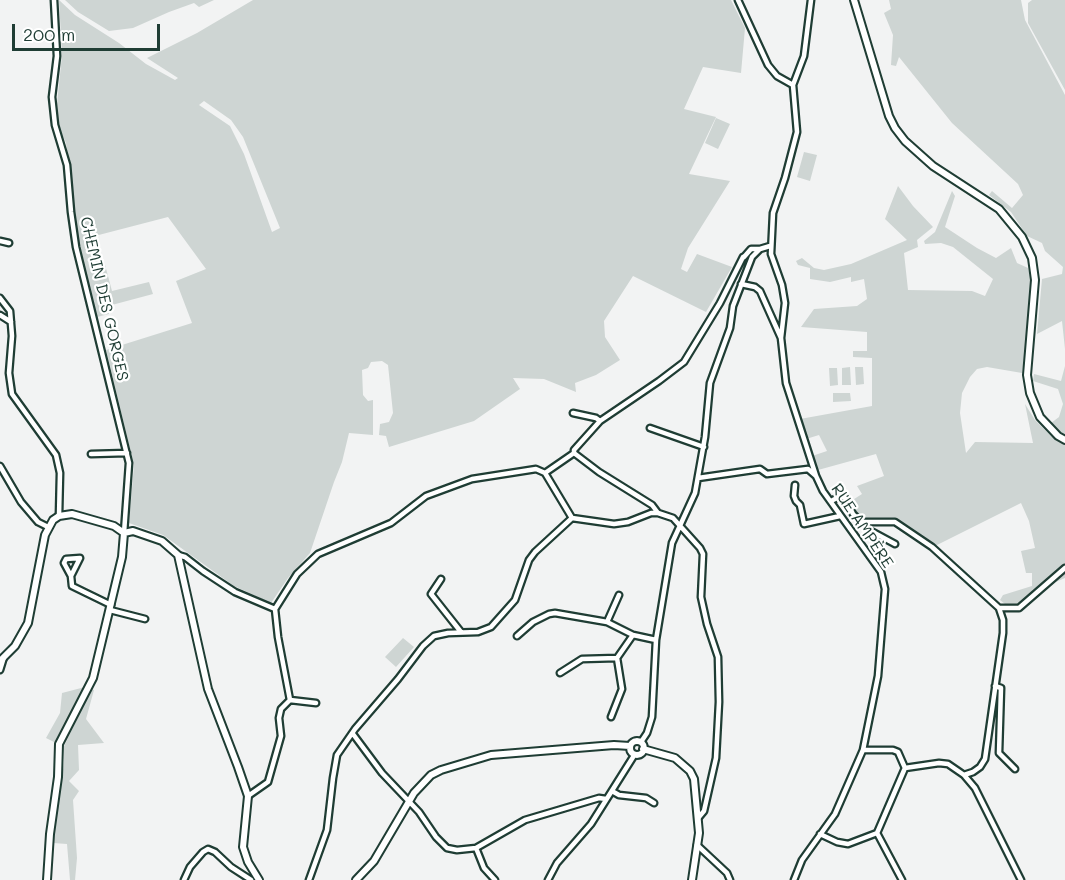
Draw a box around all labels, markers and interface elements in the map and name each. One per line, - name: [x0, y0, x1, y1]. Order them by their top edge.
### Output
- scale bar: [15, 12, 164, 50]
- text: 200 m: [23, 22, 75, 46]
- street label: CHEMIN DES GORGES: [76, 215, 132, 383]
- street label: RUE AMPÈRE: [827, 480, 897, 572]

